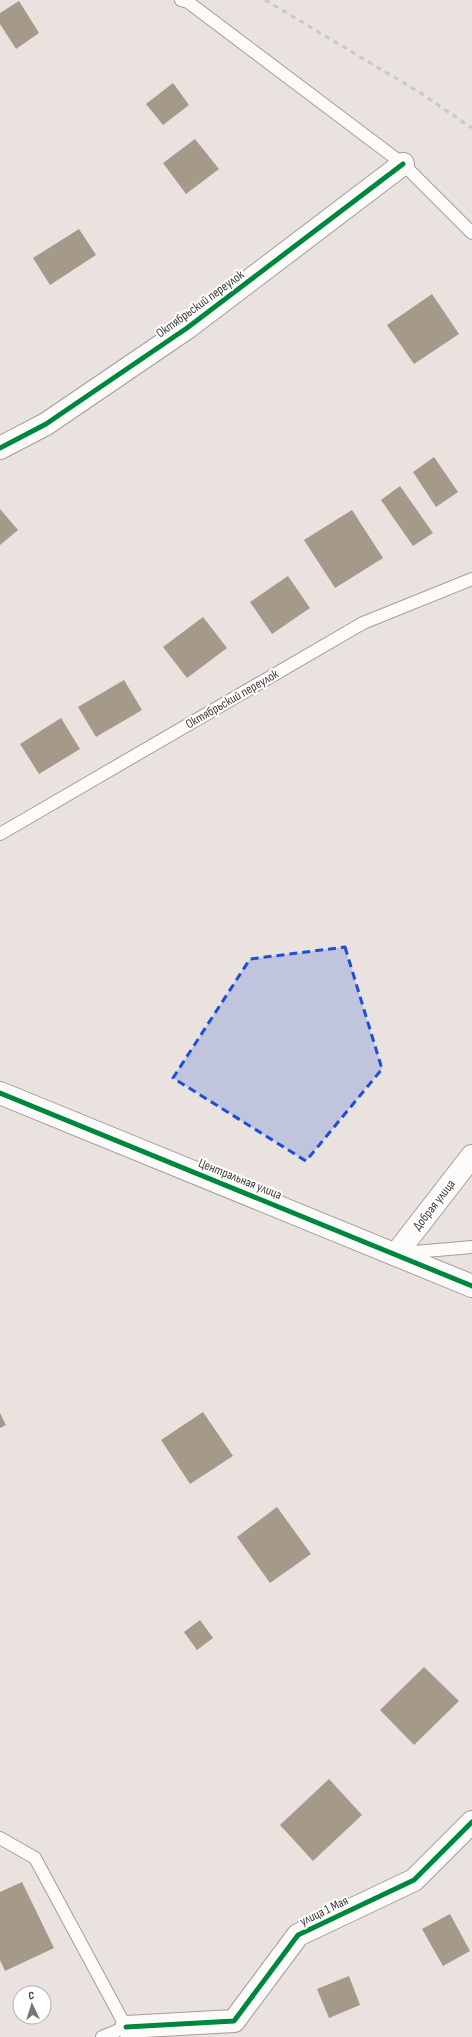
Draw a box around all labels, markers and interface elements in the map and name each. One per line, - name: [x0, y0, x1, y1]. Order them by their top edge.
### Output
- street label: Октябрьский переулок: [153, 267, 247, 341]
- street label: Октябрьский переулок: [183, 666, 281, 732]
- street label: Центральная улица: [196, 1155, 284, 1203]
- street label: Добрая улица: [409, 1176, 459, 1234]
- street label: улица 1 Мая: [297, 1892, 351, 1930]
- north arrow: [12, 1985, 52, 2025]
- text: С: [28, 1989, 35, 2002]

